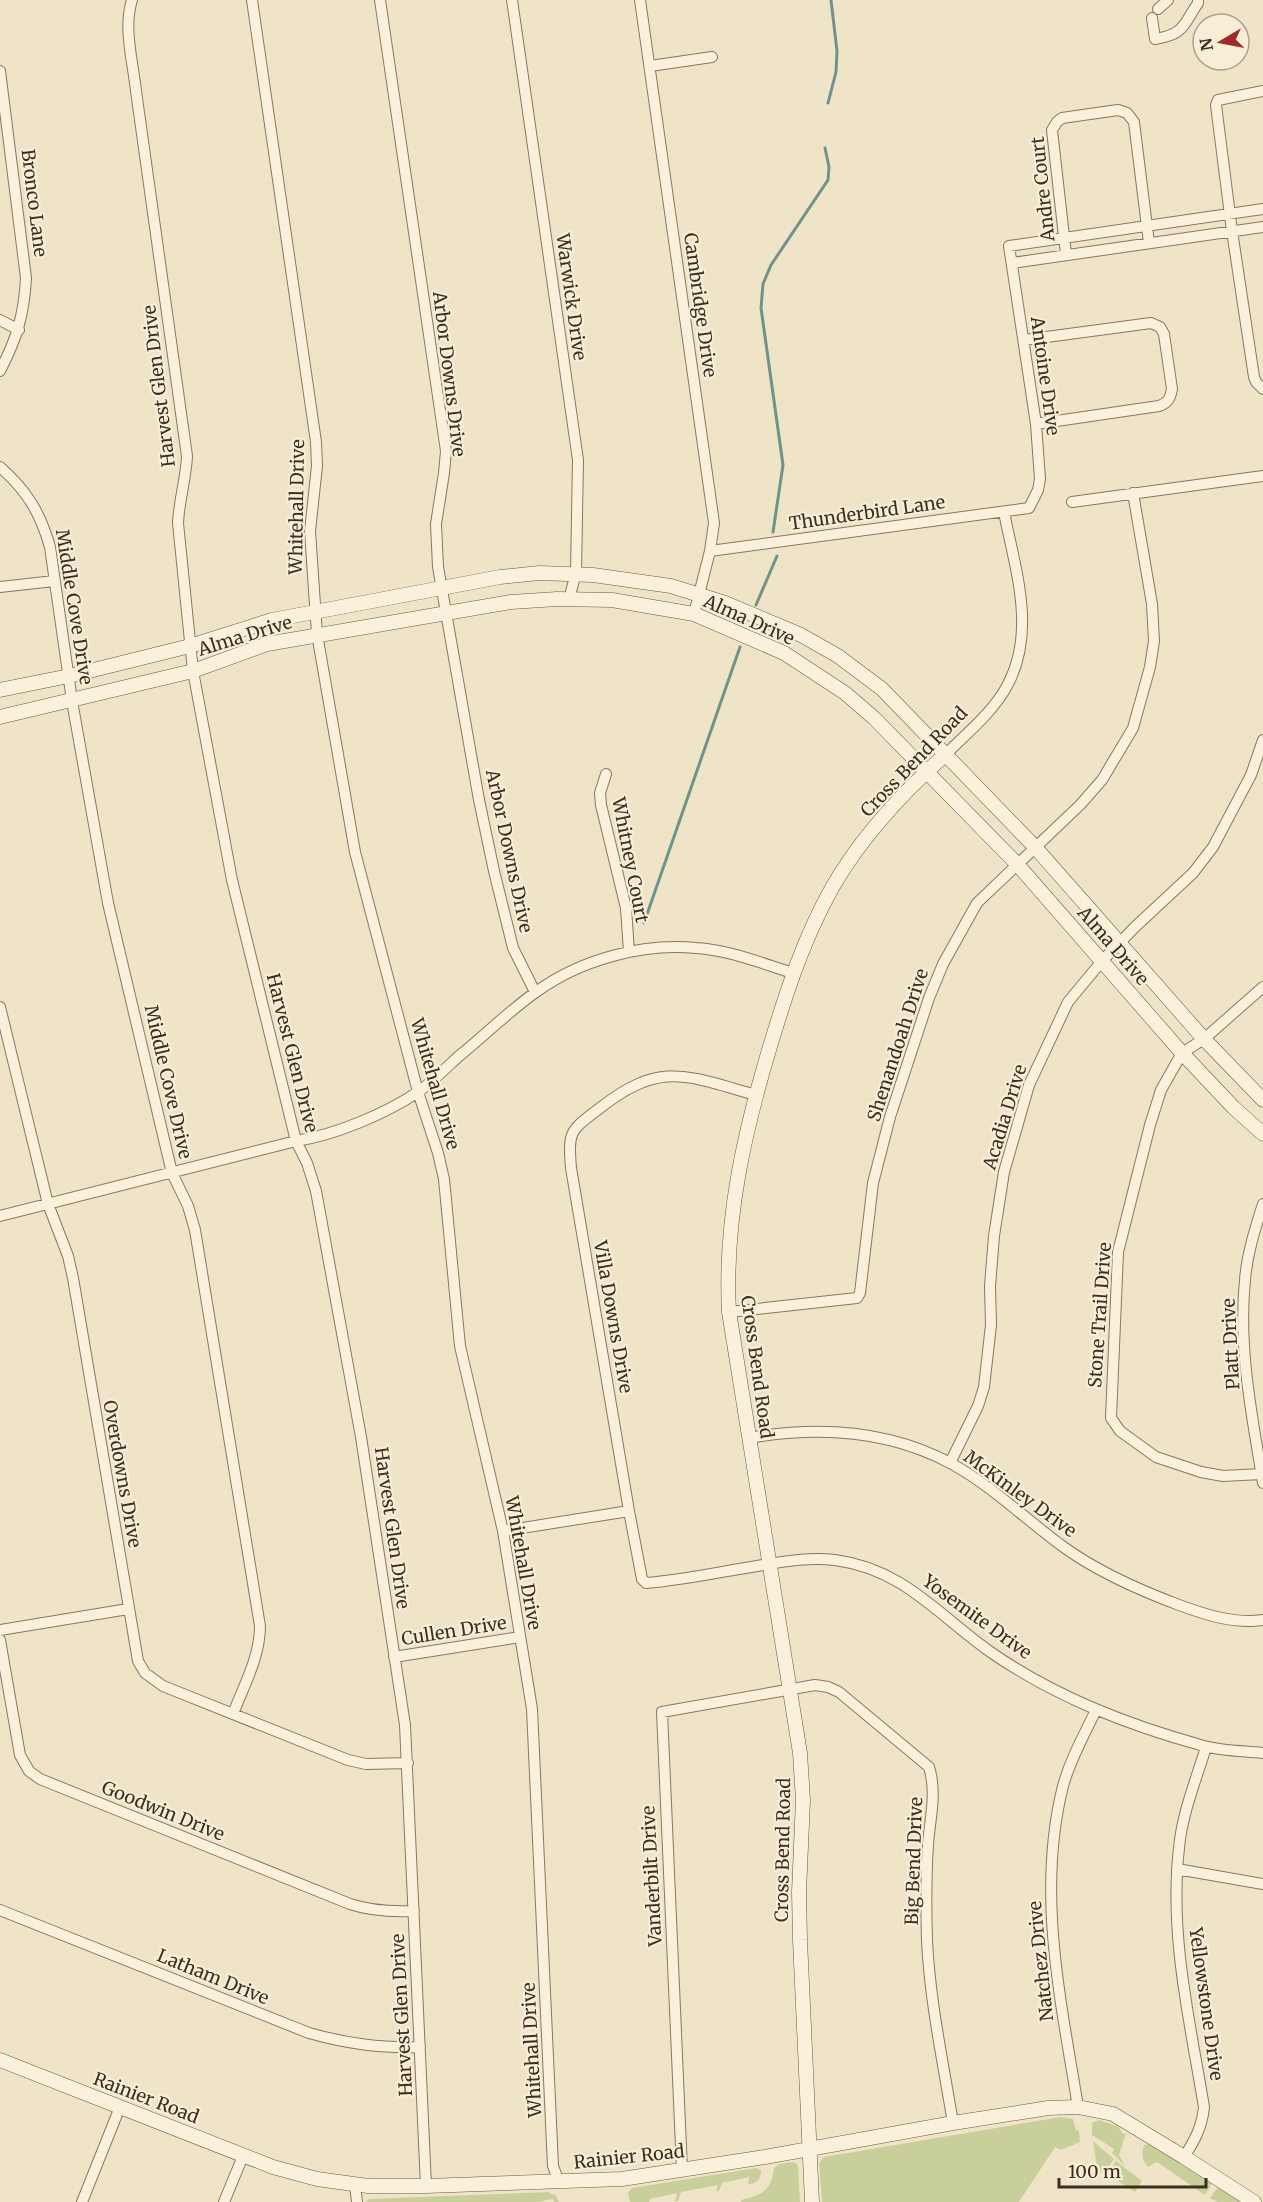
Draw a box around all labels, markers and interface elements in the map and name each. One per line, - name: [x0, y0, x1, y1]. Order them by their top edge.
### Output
- north arrow: [1191, 12, 1251, 72]
- text: N: [1195, 36, 1217, 53]
- street label: Andre Court: [1026, 136, 1060, 244]
- street label: Bronco Lane: [16, 148, 53, 258]
- street label: Warwick Drive: [551, 231, 592, 362]
- street label: Cambridge Drive: [679, 231, 722, 379]
- street label: Arbor Downs Drive: [428, 289, 471, 458]
- street label: Harvest Glen Drive: [137, 304, 180, 468]
- street label: Antoine Drive: [1026, 314, 1065, 437]
- street label: Whitehall Drive: [284, 439, 309, 576]
- street label: Thunderbird Lane: [787, 490, 946, 535]
- street label: Middle Cove Drive: [51, 528, 98, 686]
- street label: Alma Drive: [699, 589, 798, 650]
- street label: Alma Drive: [194, 610, 295, 661]
- street label: Cross Bend Road: [855, 702, 972, 822]
- street label: Arbor Downs Drive: [481, 766, 538, 935]
- street label: Whitney Court: [607, 794, 654, 925]
- street label: Alma Drive: [1072, 901, 1154, 990]
- street label: Shenandoah Drive: [862, 965, 933, 1124]
- street label: Harvest Glen Drive: [262, 971, 323, 1135]
- street label: Middle Cove Drive: [140, 1003, 197, 1161]
- street label: Whitehall Drive: [405, 1015, 465, 1152]
- street label: Acadia Drive: [977, 1062, 1031, 1173]
- street label: Villa Downs Drive: [589, 1238, 638, 1395]
- street label: Stone Trail Drive: [1083, 1241, 1116, 1388]
- street label: Cross Bend Road: [736, 1294, 779, 1440]
- street label: Platt Drive: [1217, 1298, 1244, 1390]
- street label: Overdowns Drive: [98, 1398, 147, 1549]
- street label: McKinley Drive: [959, 1445, 1081, 1542]
- street label: Harvest Glen Drive: [370, 1446, 415, 1610]
- street label: Whitehall Drive: [500, 1493, 547, 1632]
- street label: Yosemite Drive: [917, 1569, 1036, 1664]
- street label: Cullen Drive: [400, 1611, 508, 1650]
- street label: Goodwin Drive: [98, 1775, 228, 1846]
- street label: Cross Bend Road: [770, 1778, 795, 1922]
- street label: Big Bend Drive: [900, 1796, 927, 1926]
- street label: Vanderbilt Drive: [636, 1805, 667, 1948]
- street label: Natchez Drive: [1023, 1900, 1058, 2022]
- street label: Yellowstone Drive: [1184, 1925, 1229, 2082]
- street label: Harvest Glen Drive: [386, 1933, 417, 2097]
- street label: Latham Drive: [154, 1944, 272, 2009]
- street label: Whitehall Drive: [516, 1982, 547, 2119]
- street label: Rainier Road: [90, 2067, 202, 2128]
- street label: Rainier Road: [572, 2139, 686, 2174]
- scale bar: [1059, 2151, 1206, 2189]
- text: 100 m: [1068, 2160, 1121, 2183]

